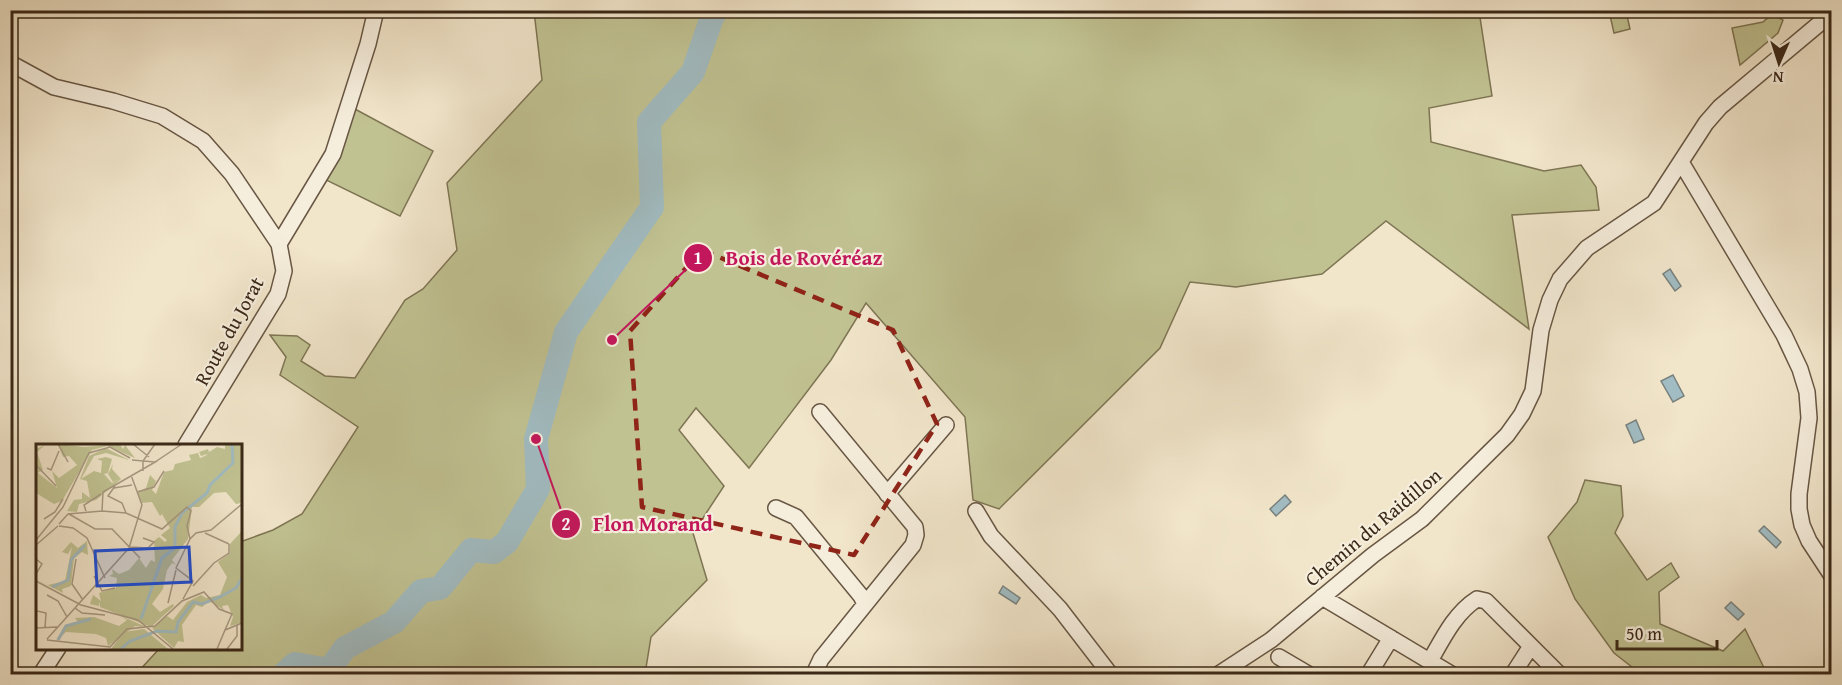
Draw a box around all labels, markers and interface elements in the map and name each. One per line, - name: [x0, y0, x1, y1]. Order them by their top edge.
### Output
- north arrow: [1749, 33, 1809, 93]
- text: N: [1772, 66, 1784, 90]
- callout: Bois de Rovéréaz: [683, 238, 894, 277]
- text: Bois de Rovéréaz: [726, 242, 882, 273]
- text: 1: [693, 244, 703, 271]
- street label: Route du Jorat: [187, 271, 270, 390]
- inset map: [36, 444, 242, 649]
- street label: Chemin du Raidillon: [1298, 461, 1447, 593]
- callout: Flon Morand: [551, 505, 725, 544]
- text: Flon Morand: [593, 508, 713, 539]
- text: 2: [561, 510, 571, 537]
- scale bar: [1617, 613, 1718, 651]
- text: 50 m: [1626, 620, 1662, 647]

